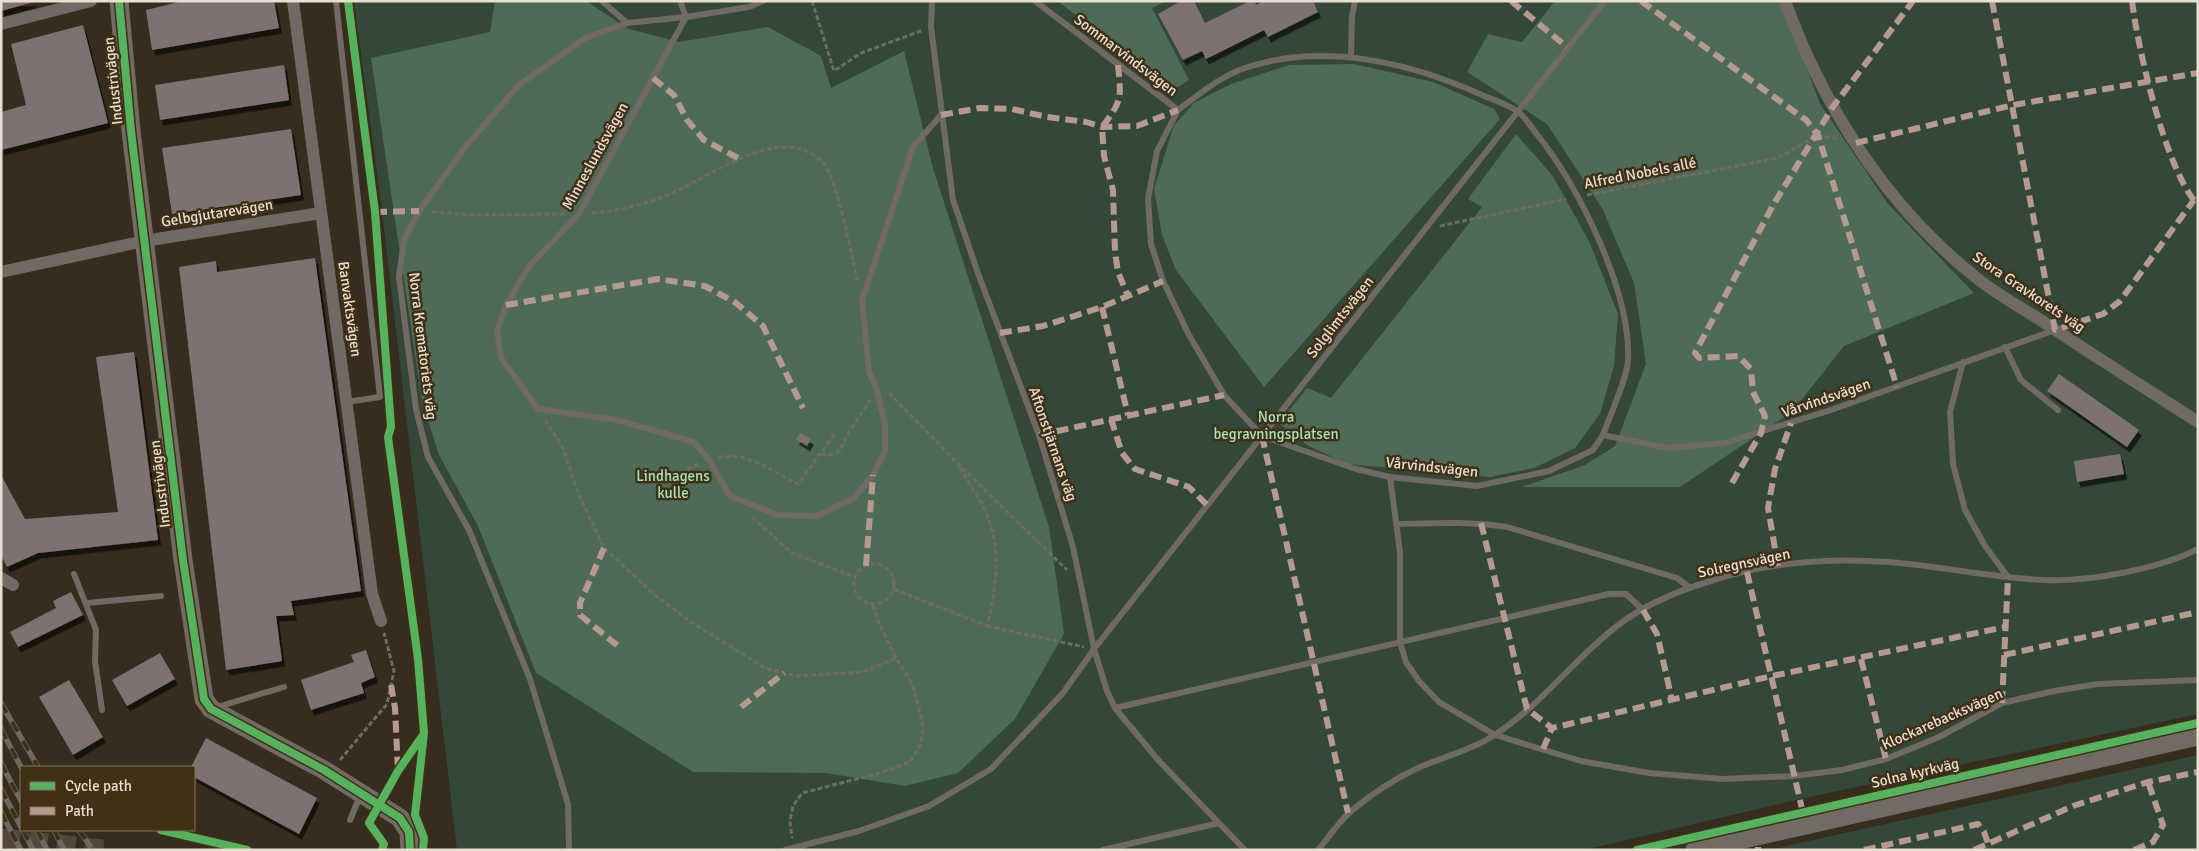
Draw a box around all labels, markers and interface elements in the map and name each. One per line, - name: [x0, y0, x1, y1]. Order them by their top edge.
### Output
- street label: Sommarvindsvägen: [1071, 10, 1181, 100]
- street label: Industrivägen: [99, 36, 127, 126]
- street label: Minneslundsvägen: [558, 99, 632, 213]
- street label: Alfred Nobels allé: [1582, 153, 1698, 193]
- street label: Gelbgjutarevägen: [160, 195, 274, 231]
- street label: Stora Gravkorets väg: [1969, 248, 2089, 336]
- street label: Banvaktsvägen: [334, 260, 366, 358]
- street label: Norra Krematoriets väg: [405, 271, 441, 421]
- street label: Solglimtsvägen: [1303, 273, 1377, 361]
- street label: Vårvindsvägen: [1779, 374, 1873, 422]
- street label: Aftonstjärnans väg: [1025, 384, 1081, 504]
- park label: Norra begravningsplatsen: [1213, 408, 1339, 443]
- street label: Industrivägen: [146, 439, 174, 529]
- street label: Vårvindsvägen: [1385, 453, 1479, 481]
- park label: Lindhagens kulle: [636, 467, 710, 502]
- street label: Solregnsvägen: [1696, 544, 1792, 582]
- street label: Klockarebacksvägen: [1879, 684, 2005, 754]
- street label: Solna kyrkväg: [1869, 754, 1961, 792]
- legend: [20, 766, 195, 831]
- text: Cycle path: [65, 777, 132, 795]
- text: Path: [65, 802, 94, 820]

